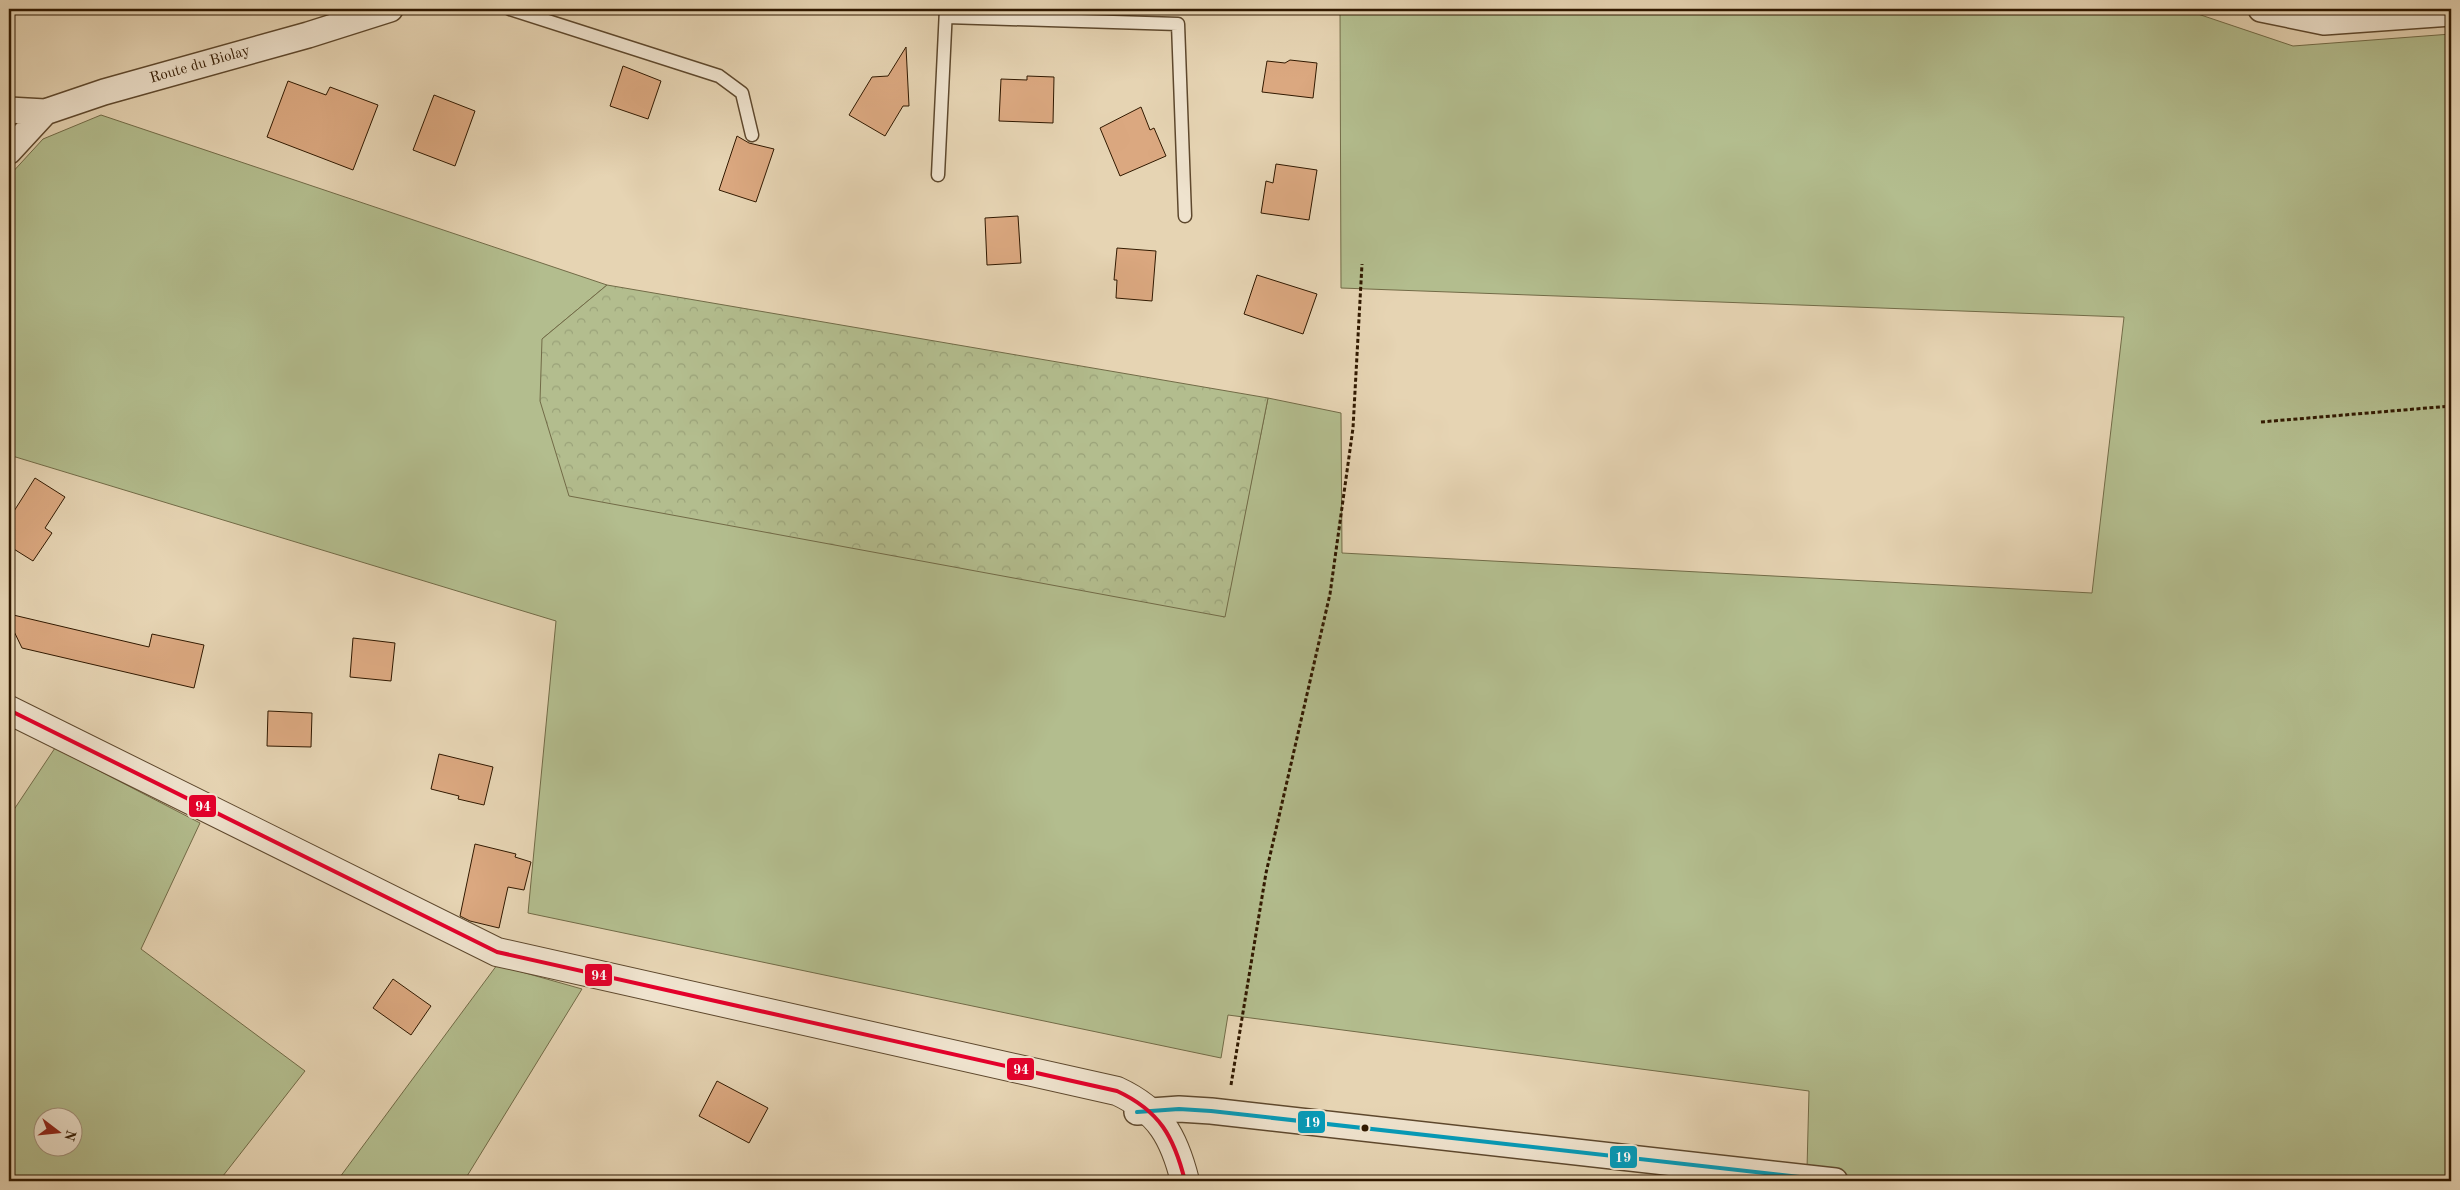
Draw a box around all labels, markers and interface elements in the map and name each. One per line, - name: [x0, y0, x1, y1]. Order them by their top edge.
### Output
- street label: Route du Biolay: [148, 44, 252, 86]
- line badge: 94: [188, 794, 217, 818]
- text: 94: [195, 800, 211, 814]
- line badge: 94: [584, 963, 613, 987]
- text: 94: [591, 969, 607, 983]
- line badge: 94: [1006, 1057, 1035, 1081]
- text: 94: [1013, 1063, 1029, 1077]
- north arrow: [32, 1108, 82, 1158]
- line badge: 19: [1297, 1110, 1326, 1134]
- text: 19: [1304, 1116, 1320, 1130]
- unlabelled marker: [1360, 1123, 1370, 1133]
- text: N: [61, 1128, 78, 1143]
- line badge: 19: [1609, 1145, 1638, 1169]
- text: 19: [1615, 1151, 1631, 1165]

